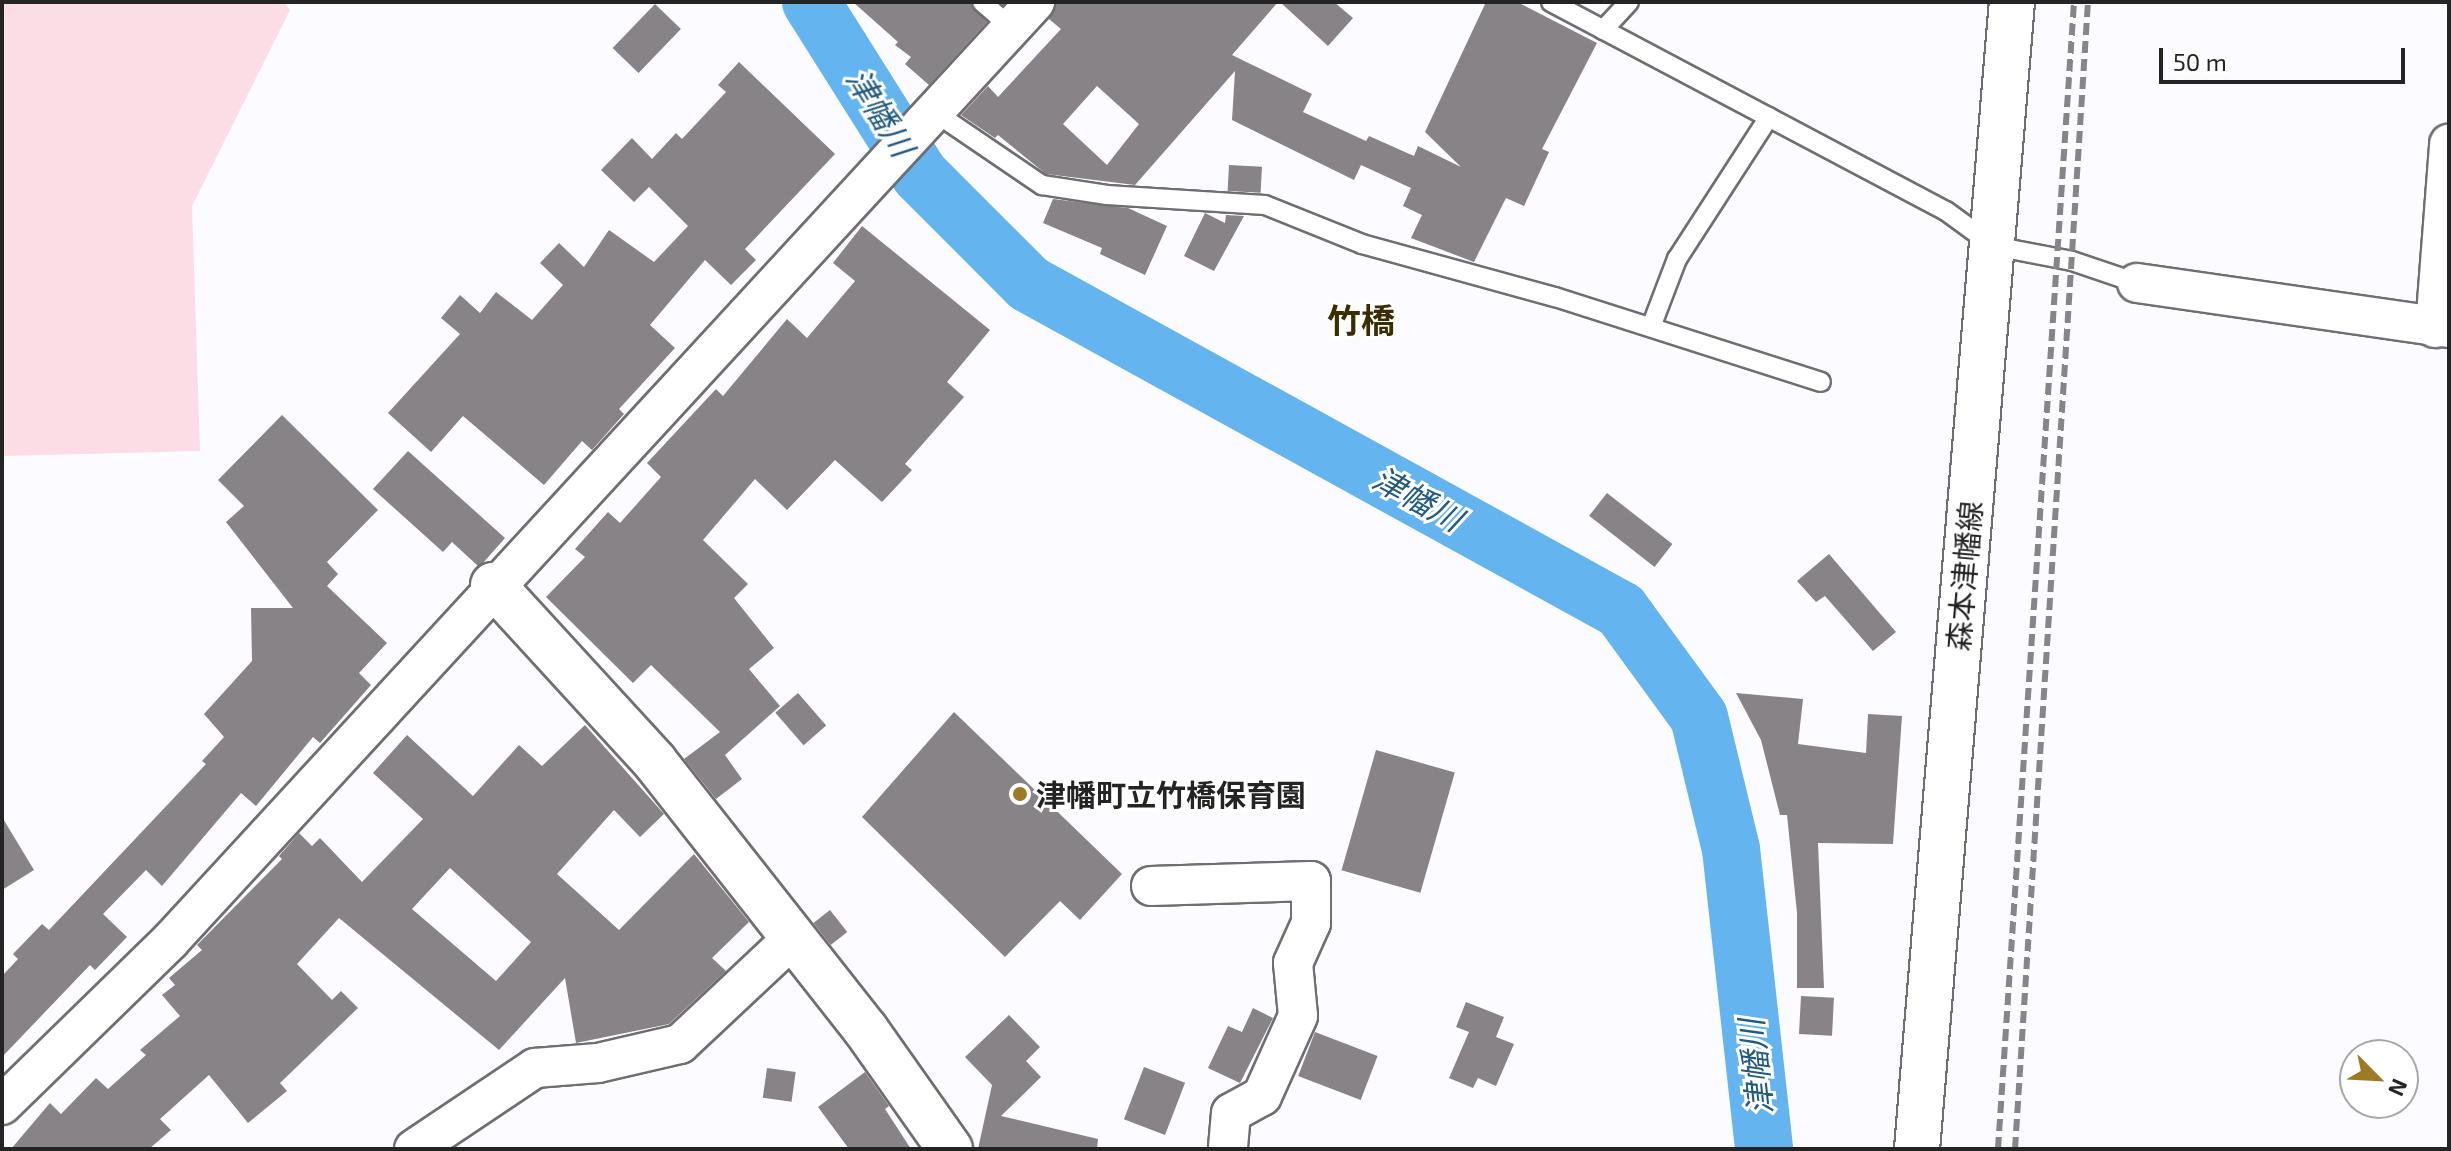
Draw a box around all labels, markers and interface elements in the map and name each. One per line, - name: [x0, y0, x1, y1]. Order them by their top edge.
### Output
- scale bar: [2163, 32, 2409, 82]
- text: 50 m: [2173, 47, 2227, 76]
- water label: 津幡川: [839, 61, 923, 163]
- district label: 竹橋: [1327, 300, 1395, 340]
- water label: 津幡川: [1367, 458, 1469, 538]
- street label: 森本津幡線: [1940, 500, 1988, 652]
- place label: 津幡町立竹橋保育園: [1036, 776, 1306, 812]
- marker: 津幡町立竹橋保育園: [1011, 785, 1029, 803]
- water label: 津幡川: [1731, 1017, 1779, 1117]
- north arrow: [2339, 1039, 2419, 1119]
- text: N: [2384, 1075, 2414, 1100]

